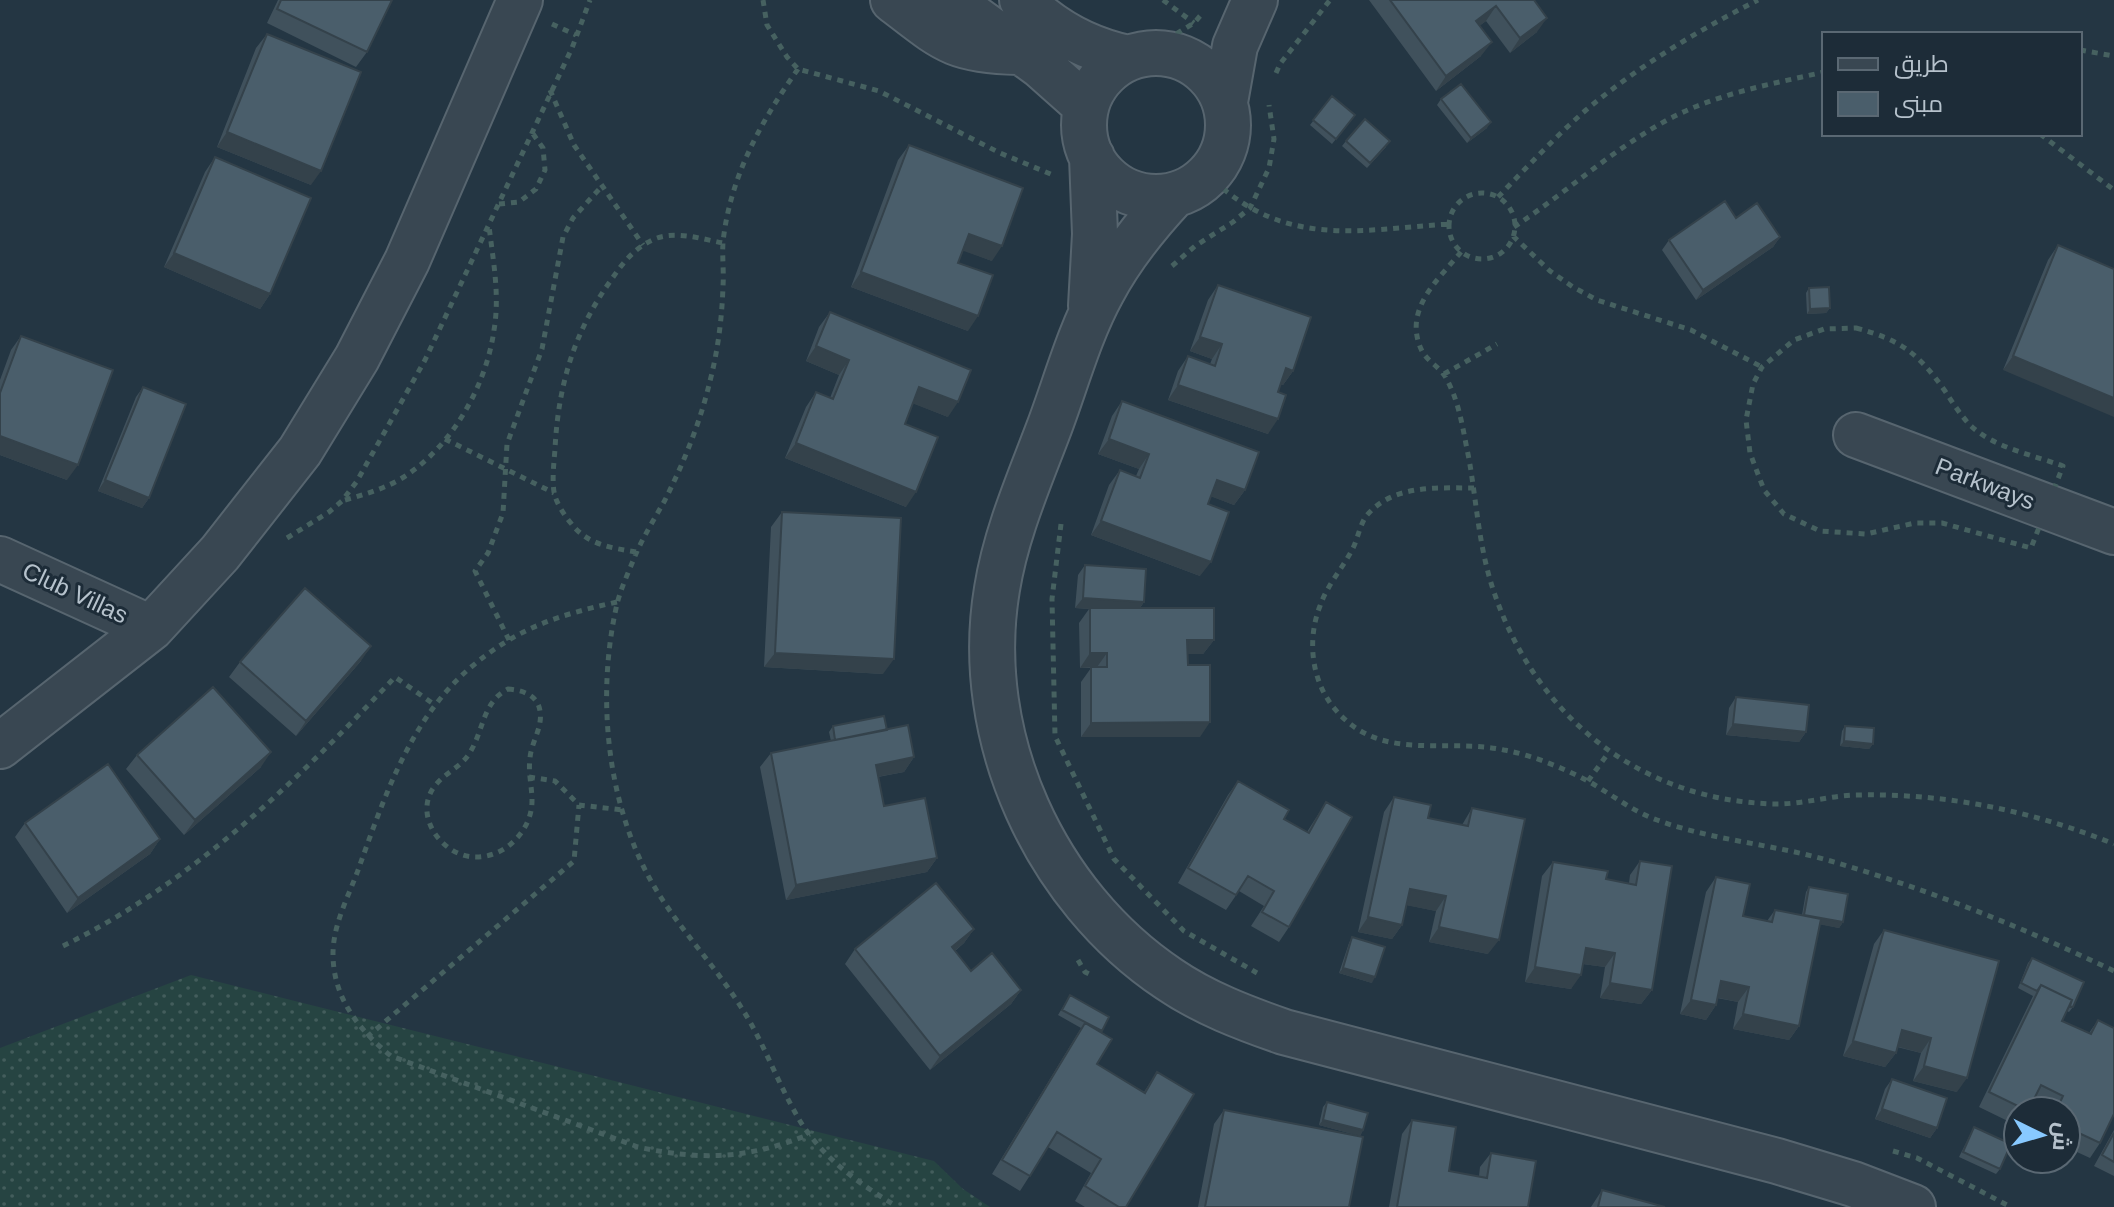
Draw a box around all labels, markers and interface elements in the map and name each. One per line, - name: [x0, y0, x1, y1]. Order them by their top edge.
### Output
- legend: [1822, 32, 2082, 136]
- text: طريق: [1894, 50, 1949, 79]
- text: مبنى: [1894, 90, 1943, 118]
- street label: Parkways: [1932, 452, 2039, 515]
- street label: Club Villas: [18, 556, 132, 629]
- north arrow: [2002, 1095, 2082, 1175]
- text: ش: [2047, 1121, 2075, 1152]

